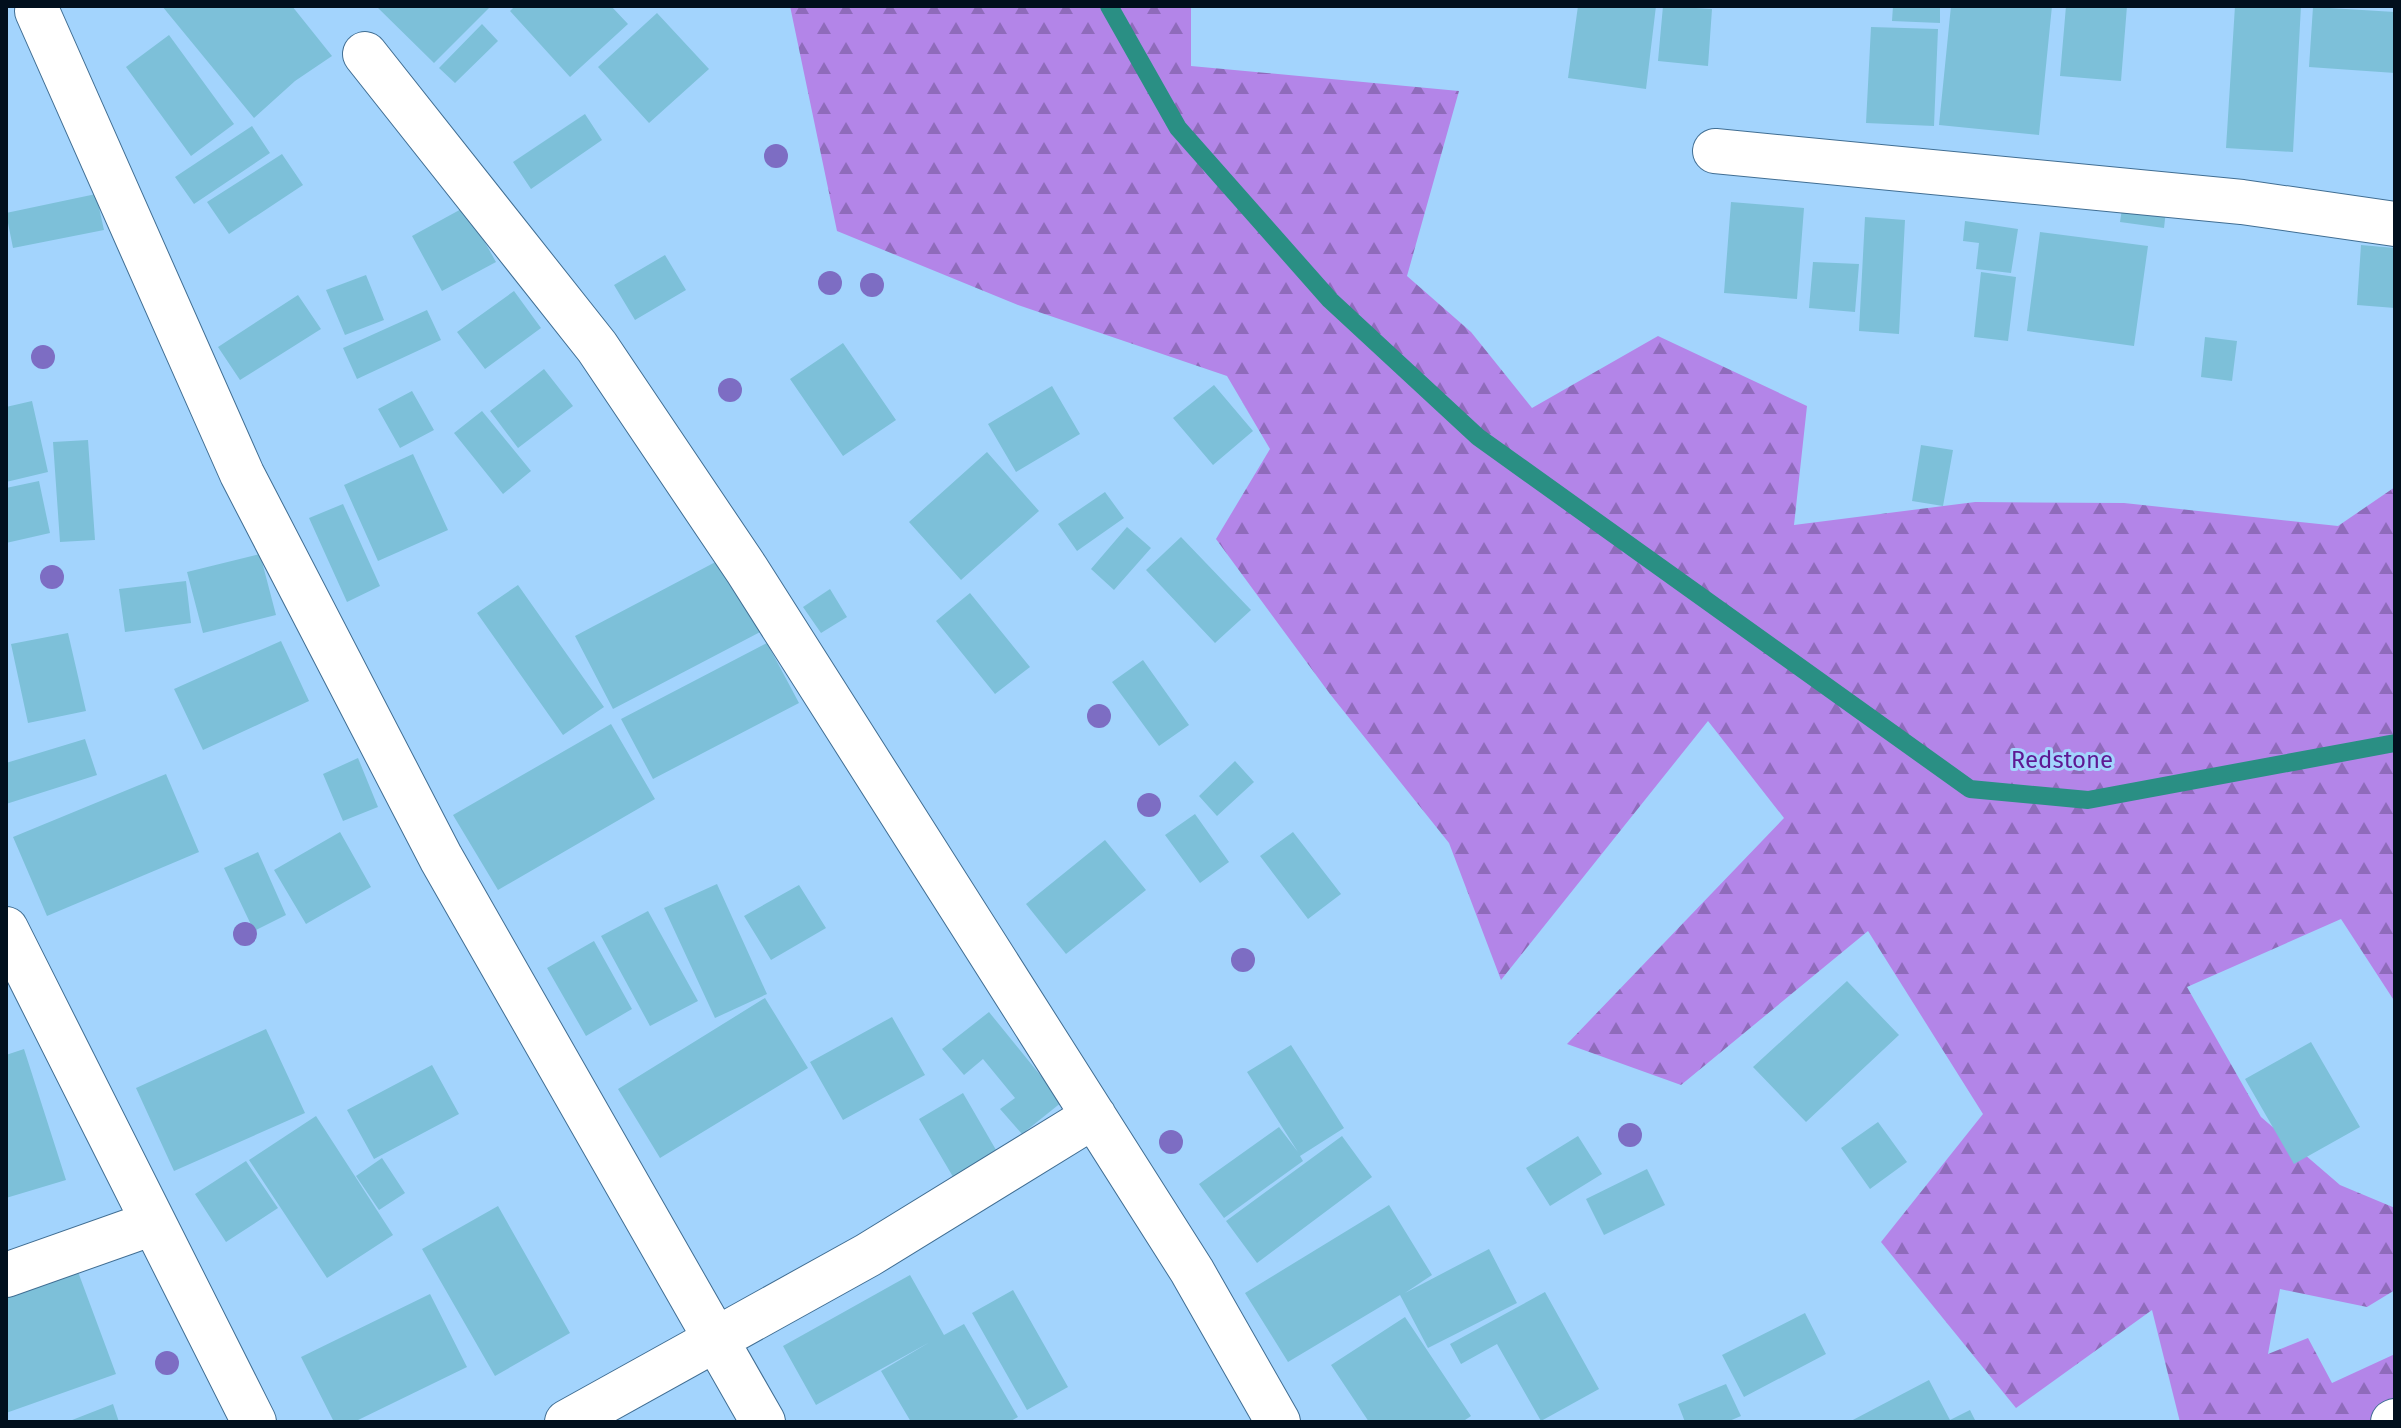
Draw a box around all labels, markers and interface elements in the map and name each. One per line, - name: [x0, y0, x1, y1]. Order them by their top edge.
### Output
- park label: Redstone: [2011, 746, 2113, 774]

